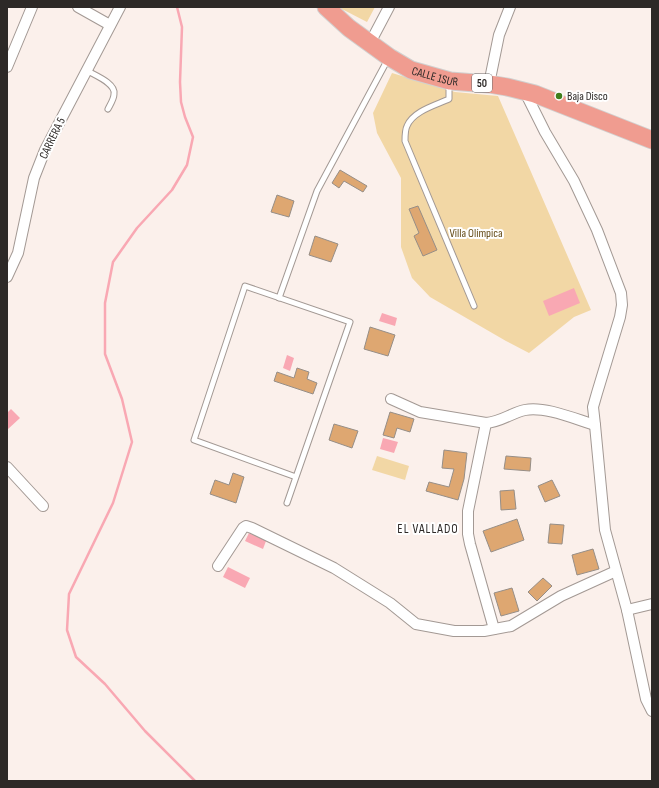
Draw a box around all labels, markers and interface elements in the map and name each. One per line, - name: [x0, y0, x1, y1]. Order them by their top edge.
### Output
- street label: CALLE 1SUR: [410, 64, 459, 90]
- road number: 50: [472, 74, 492, 92]
- place label: Baja Disco: [567, 89, 608, 104]
- marker: Baja Disco: [554, 91, 564, 101]
- street label: CARRERA 5: [36, 115, 69, 161]
- park label: Villa Olímpica: [449, 226, 503, 241]
- district label: EL VALLADO: [397, 521, 459, 537]

